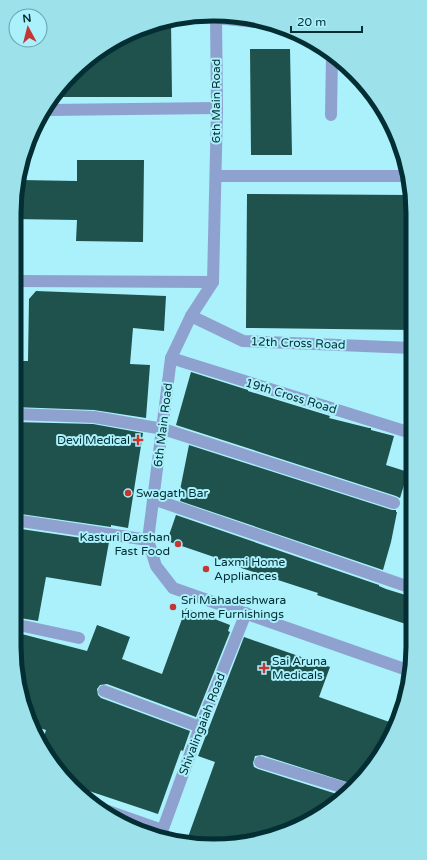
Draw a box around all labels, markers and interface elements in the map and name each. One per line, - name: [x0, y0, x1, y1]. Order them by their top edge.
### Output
- north arrow: [8, 8, 48, 48]
- scale bar: [291, 8, 362, 34]
- text: N: [22, 12, 32, 26]
- text: 20 m: [297, 15, 326, 29]
- street label: 6th Main Road: [209, 59, 223, 143]
- street label: 12th Cross Road: [250, 334, 346, 352]
- street label: 19th Cross Road: [244, 375, 338, 417]
- street label: 6th Main Road: [151, 382, 175, 468]
- place label: Devi Medical: [57, 433, 130, 447]
- marker: Devi Medical: [133, 435, 143, 445]
- place label: Swagath Bar: [136, 486, 208, 500]
- marker: Swagath Bar: [123, 488, 133, 498]
- place label: Kasturi Darshan Fast Food: [80, 530, 170, 558]
- marker: Kasturi Darshan Fast Food: [173, 539, 183, 549]
- place label: Laxmi Home Appliances: [214, 555, 285, 583]
- marker: Laxmi Home Appliances: [201, 564, 211, 574]
- place label: Sri Mahadeshwara Home Furnishings: [181, 593, 286, 621]
- marker: Sri Mahadeshwara Home Furnishings: [168, 602, 178, 612]
- place label: Sai Aruna Medicals: [272, 654, 327, 682]
- marker: Sai Aruna Medicals: [259, 663, 269, 673]
- street label: Shivalingaiah Road: [176, 671, 228, 777]

